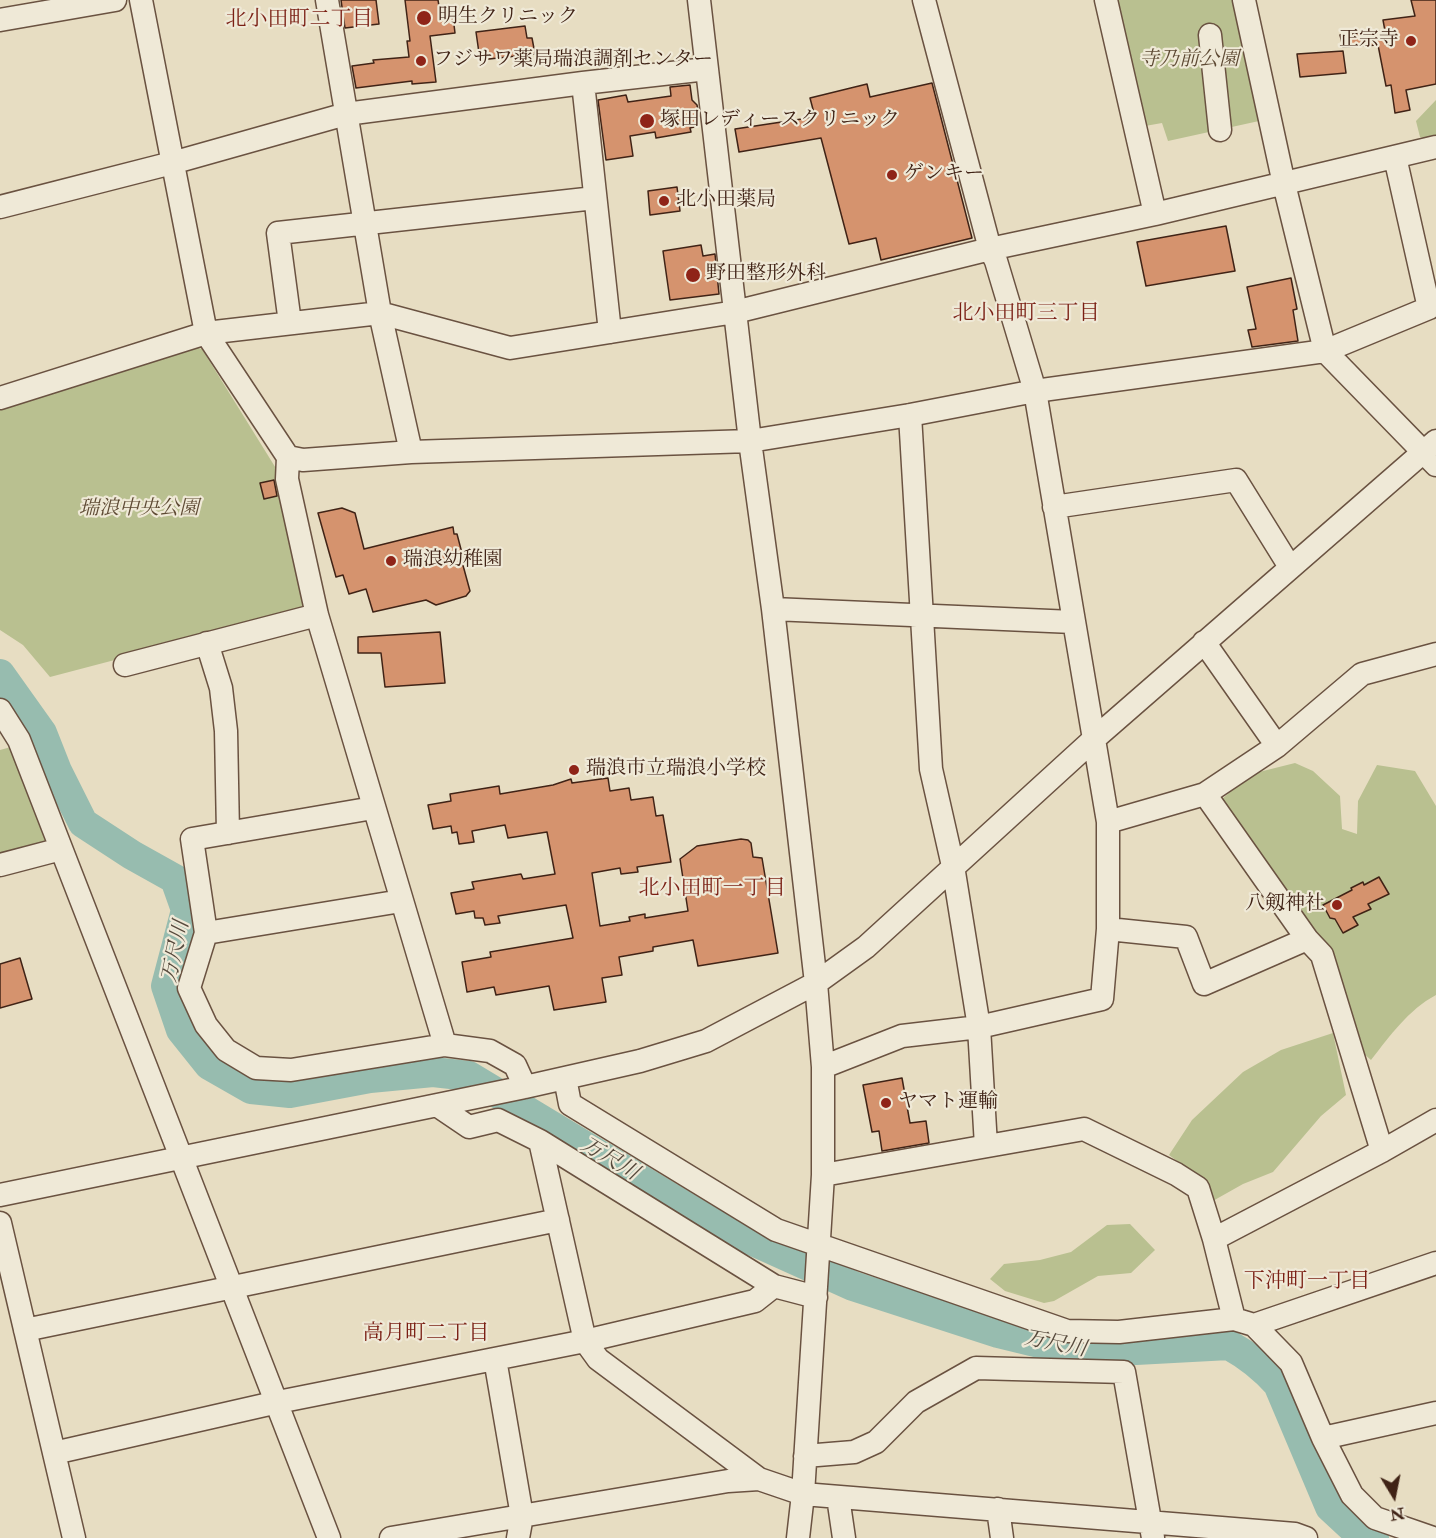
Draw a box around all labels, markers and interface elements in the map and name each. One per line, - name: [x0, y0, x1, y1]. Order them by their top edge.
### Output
- place label: 明生クリニック: [438, 6, 578, 30]
- district label: 北小田町二丁目: [226, 7, 372, 33]
- marker: 明生クリニック: [415, 9, 433, 27]
- place label: 正宗寺: [1339, 29, 1399, 53]
- marker: 正宗寺: [1404, 34, 1418, 48]
- place label: フジサワ薬局瑞浪調剤センター: [433, 49, 713, 73]
- park label: 寺乃前公園: [1139, 49, 1239, 73]
- marker: フジサワ薬局瑞浪調剤センター: [414, 54, 428, 68]
- place label: 塚田レディースクリニック: [660, 109, 900, 133]
- marker: 塚田レディースクリニック: [638, 112, 656, 130]
- place label: ゲンキー: [904, 163, 984, 187]
- marker: ゲンキー: [885, 168, 899, 182]
- place label: 北小田薬局: [676, 189, 776, 213]
- marker: 北小田薬局: [657, 194, 671, 208]
- place label: 野田整形外科: [706, 263, 826, 287]
- marker: 野田整形外科: [684, 266, 702, 284]
- district label: 北小田町三丁目: [953, 301, 1099, 327]
- park label: 瑞浪中央公園: [79, 498, 199, 522]
- place label: 瑞浪幼稚園: [403, 549, 503, 573]
- marker: 瑞浪幼稚園: [384, 554, 398, 568]
- place label: 瑞浪市立瑞浪小学校: [586, 758, 766, 782]
- marker: 瑞浪市立瑞浪小学校: [567, 763, 581, 777]
- district label: 北小田町一丁目: [639, 876, 785, 902]
- place label: 八剱神社: [1245, 893, 1325, 917]
- marker: 八剱神社: [1330, 898, 1344, 912]
- water label: 万尺川: [158, 919, 196, 985]
- place label: ヤマト運輸: [898, 1091, 998, 1115]
- marker: ヤマト運輸: [879, 1096, 893, 1110]
- water label: 万尺川: [576, 1133, 642, 1187]
- district label: 下沖町一丁目: [1244, 1269, 1370, 1295]
- district label: 高月町二丁目: [363, 1321, 489, 1347]
- water label: 万尺川: [1022, 1327, 1088, 1363]
- north arrow: [1364, 1466, 1424, 1526]
- text: N: [1388, 1503, 1406, 1525]

